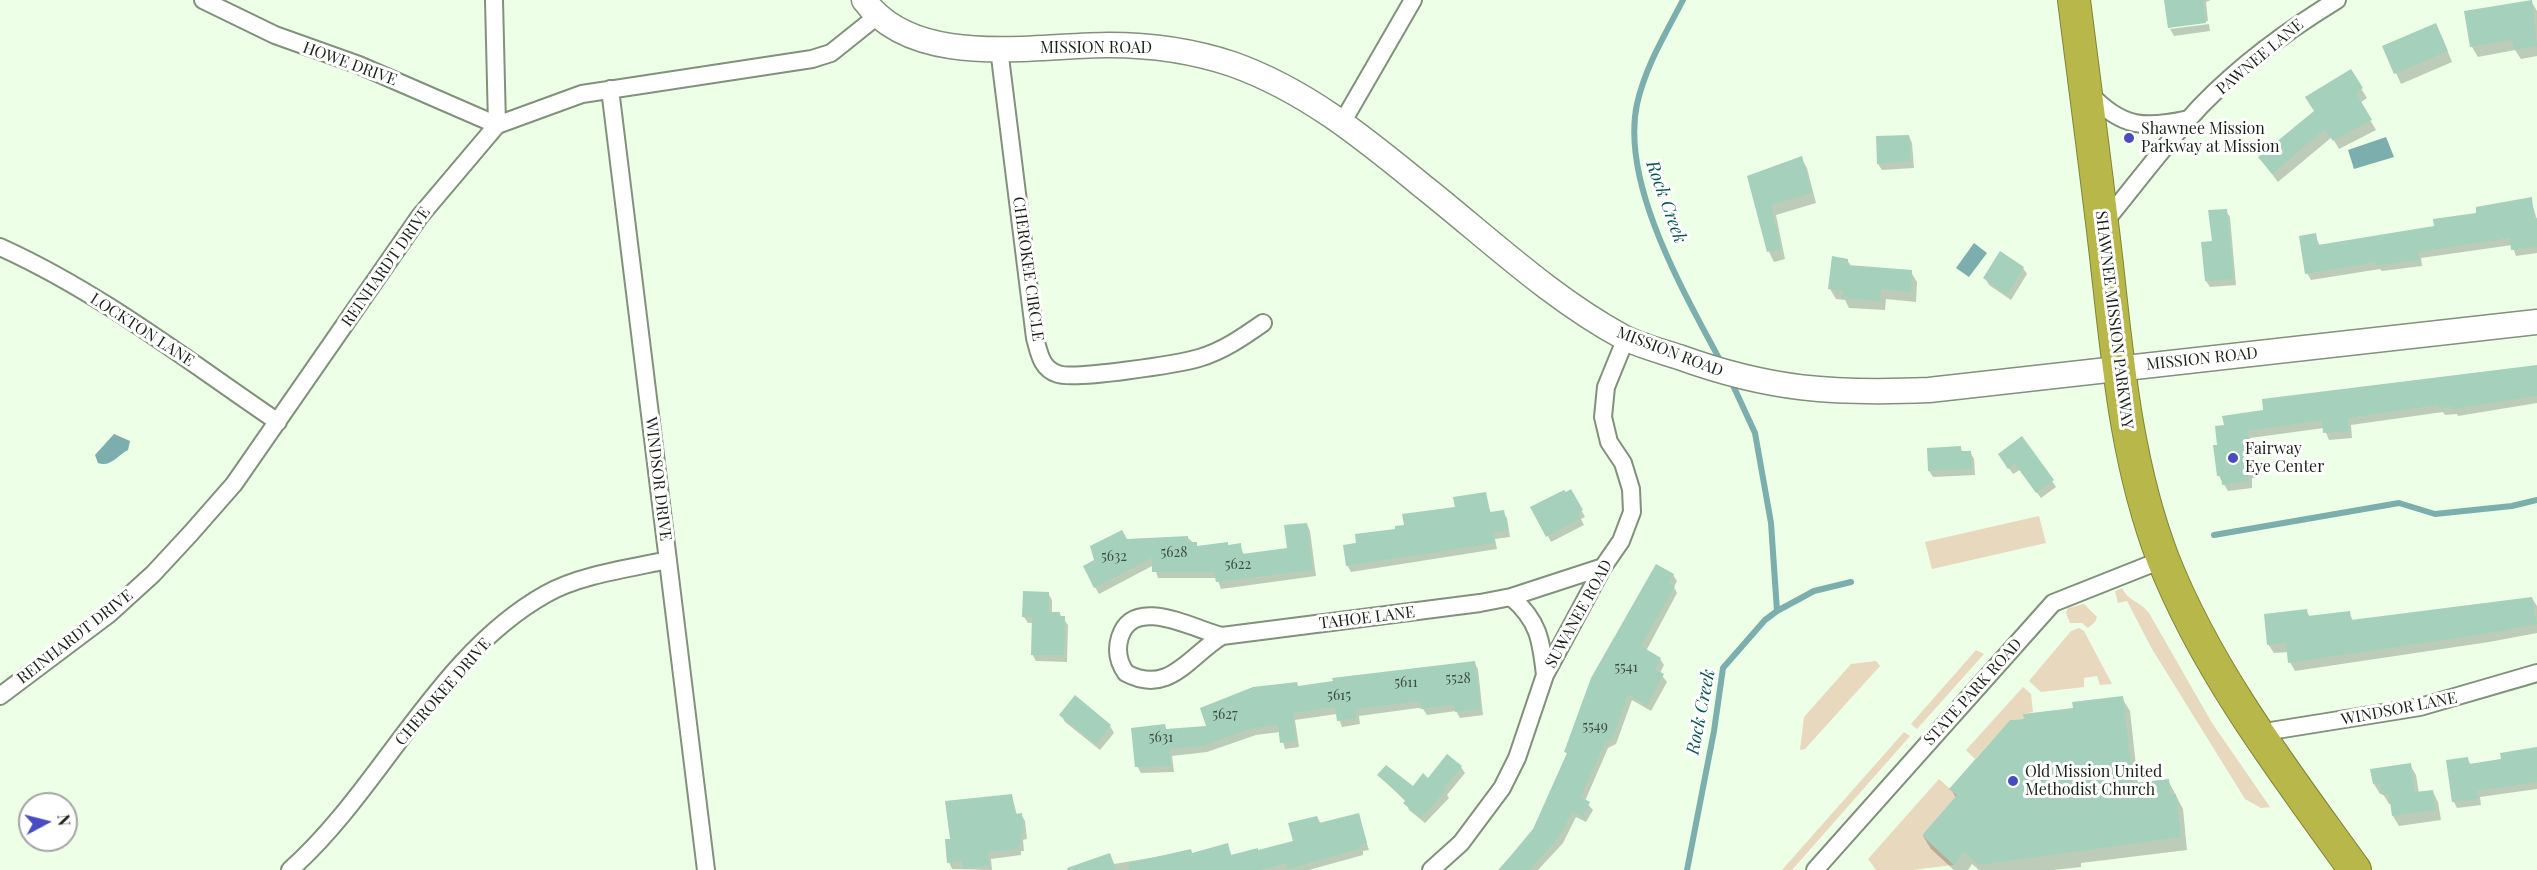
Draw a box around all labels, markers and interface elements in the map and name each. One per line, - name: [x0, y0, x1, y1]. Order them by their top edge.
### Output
- street label: PAWNEE LANE: [2213, 15, 2307, 99]
- street label: HOWE DRIVE: [300, 38, 400, 90]
- street label: MISSION ROAD: [1040, 38, 1152, 58]
- place label: Shawnee Mission Parkway at Mission: [2141, 119, 2280, 157]
- marker: Shawnee Mission Parkway at Mission: [2122, 131, 2136, 145]
- water label: Rock Creek: [1641, 158, 1691, 246]
- street label: CHEROKEE CIRCLE: [1008, 195, 1048, 343]
- street label: REINHARDT DRIVE: [338, 203, 434, 331]
- street label: SHAWNEE MISSION PARKWAY: [2091, 210, 2137, 430]
- street label: LOCKTON LANE: [86, 289, 198, 371]
- street label: MISSION ROAD: [1614, 323, 1726, 381]
- street label: MISSION ROAD: [2145, 344, 2259, 374]
- street label: WINDSOR DRIVE: [641, 416, 675, 542]
- place label: Fairway Eye Center: [2245, 439, 2324, 477]
- marker: Fairway Eye Center: [2226, 451, 2240, 465]
- house number: 5628: [1160, 545, 1188, 561]
- house number: 5632: [1101, 549, 1127, 565]
- street label: SUWANEE ROAD: [1541, 556, 1617, 672]
- house number: 5622: [1225, 557, 1251, 573]
- street label: REINHARDT DRIVE: [13, 586, 137, 688]
- street label: TAHOE LANE: [1318, 603, 1416, 633]
- street label: CHEROKEE DRIVE: [391, 634, 495, 750]
- street label: STATE PARK ROAD: [1920, 635, 2026, 749]
- house number: 5541: [1614, 660, 1638, 676]
- water label: Rock Creek: [1682, 668, 1720, 756]
- house number: 5528: [1445, 671, 1471, 687]
- house number: 5611: [1394, 675, 1418, 691]
- house number: 5615: [1327, 688, 1351, 704]
- street label: WINDSOR LANE: [2339, 688, 2459, 730]
- house number: 5627: [1212, 707, 1238, 723]
- house number: 5549: [1582, 719, 1608, 735]
- house number: 5631: [1149, 730, 1173, 746]
- place label: Old Mission United Methodist Church: [2025, 762, 2162, 800]
- marker: Old Mission United Methodist Church: [2006, 774, 2020, 788]
- north arrow: [18, 792, 78, 852]
- text: N: [53, 813, 76, 827]

